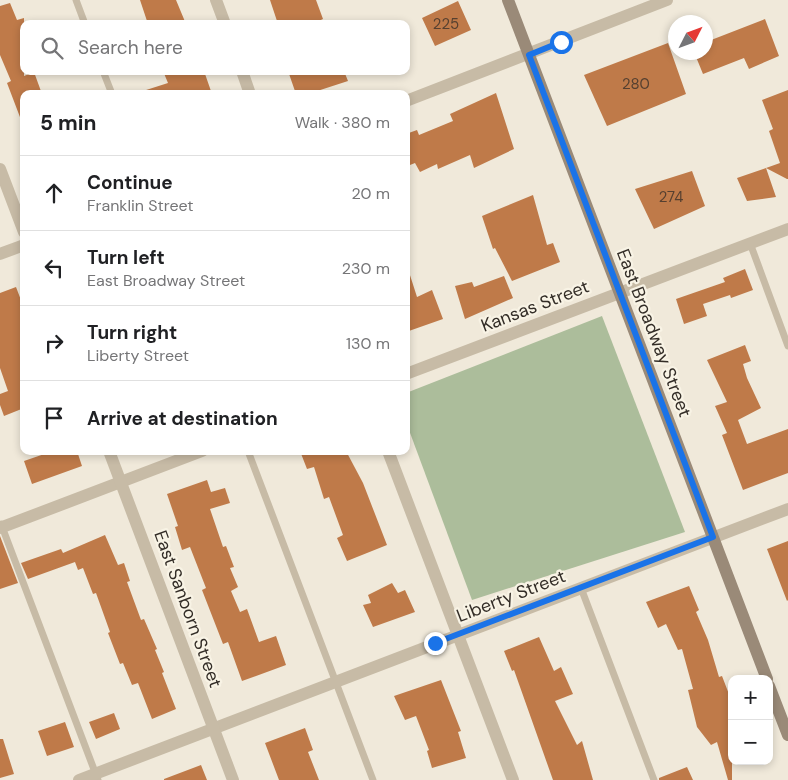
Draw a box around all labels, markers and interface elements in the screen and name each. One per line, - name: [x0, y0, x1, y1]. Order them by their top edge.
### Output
- house number: 225: [433, 14, 459, 34]
- north arrow: [668, 15, 713, 60]
- search box: [20, 20, 410, 75]
- route start: [550, 31, 573, 54]
- icon: search: [38, 34, 66, 62]
- text: Search here: [78, 35, 183, 60]
- house number: 280: [622, 74, 650, 94]
- text: 5 min: [40, 109, 96, 137]
- text: Walk · 380 m: [295, 112, 390, 133]
- text: Continue: [87, 170, 173, 195]
- icon: ahead: [40, 179, 68, 207]
- text: 20 m: [351, 183, 390, 204]
- house number: 274: [659, 187, 683, 207]
- text: Franklin Street: [87, 195, 194, 216]
- text: Turn left: [87, 245, 165, 270]
- street label: East Broadway Street: [611, 246, 697, 420]
- icon: left: [40, 254, 68, 282]
- text: 230 m: [342, 258, 390, 279]
- text: East Broadway Street: [87, 270, 245, 291]
- street label: Kansas Street: [478, 274, 592, 338]
- text: Turn right: [87, 320, 177, 345]
- icon: right: [40, 329, 68, 357]
- text: 130 m: [346, 333, 390, 354]
- text: Liberty Street: [87, 345, 189, 366]
- icon: arrive: [40, 404, 68, 432]
- text: Arrive at destination: [87, 406, 278, 431]
- street label: East Sanborn Street: [148, 527, 228, 691]
- street label: Liberty Street: [453, 564, 569, 628]
- route end: [424, 632, 447, 655]
- map controls: [728, 675, 773, 765]
- button: +: [728, 675, 773, 720]
- button: −: [728, 720, 773, 765]

